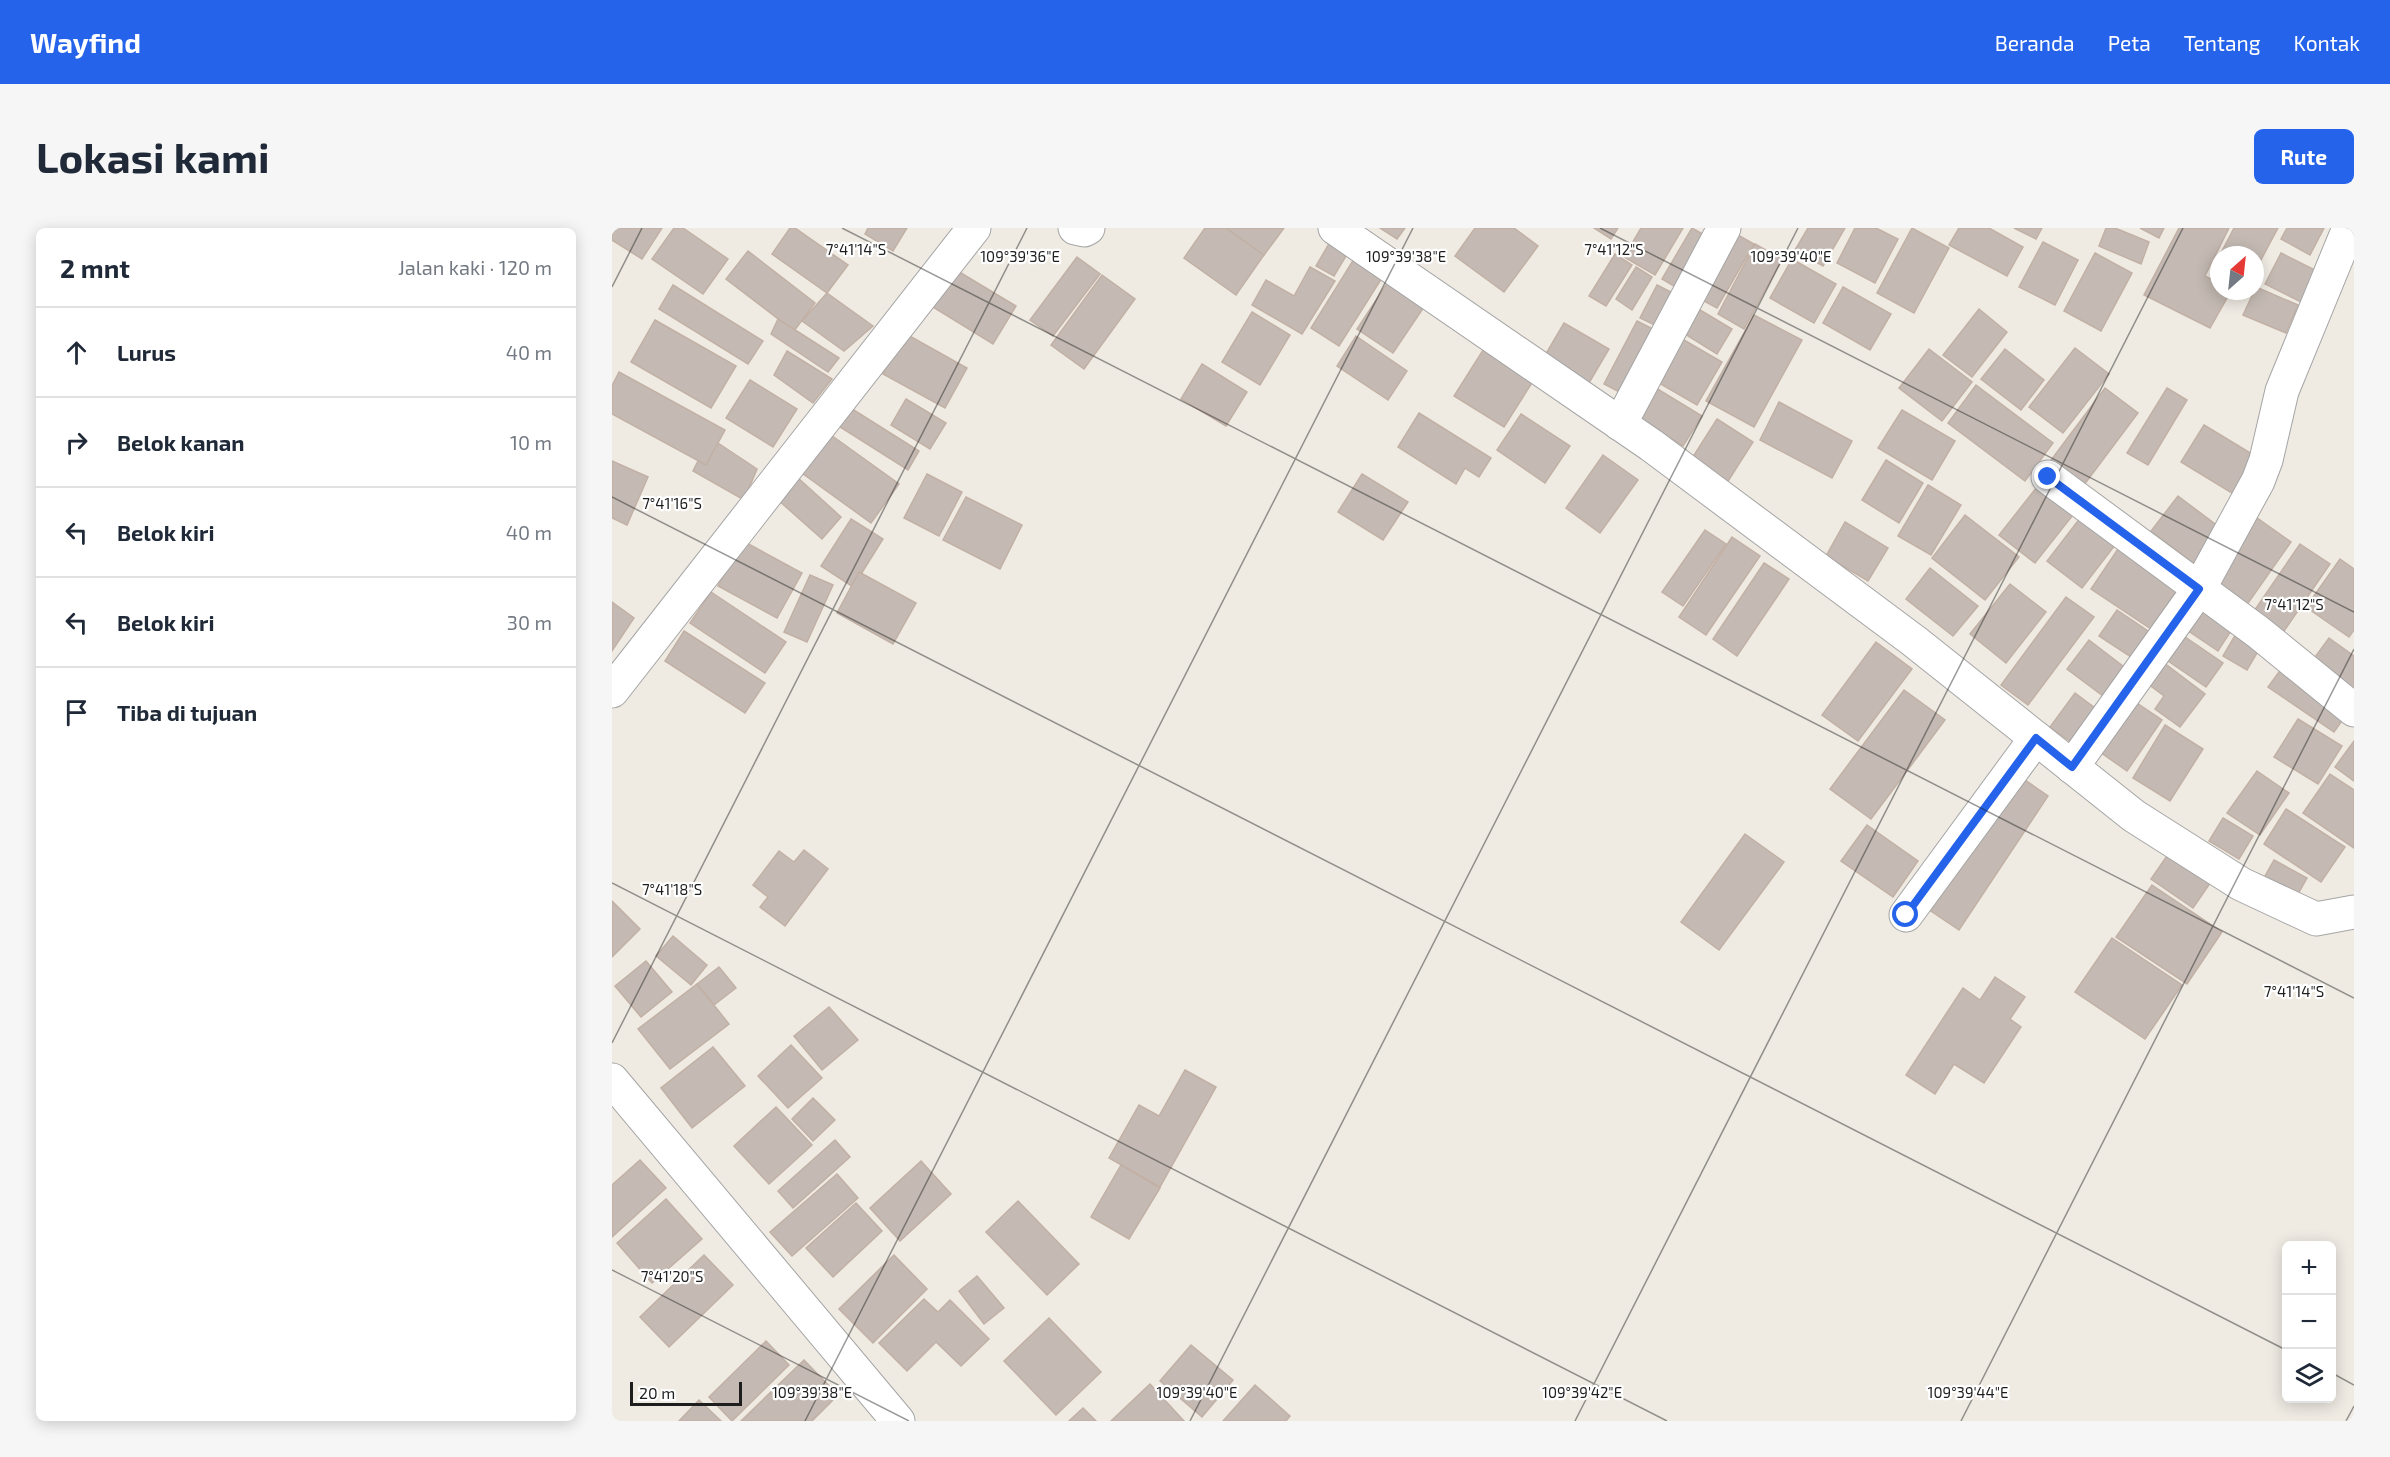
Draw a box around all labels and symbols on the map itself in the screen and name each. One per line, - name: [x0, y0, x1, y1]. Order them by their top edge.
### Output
- text: 7°41'14"S: [826, 240, 886, 258]
- text: 7°41'12"S: [1584, 240, 1644, 258]
- north arrow: [2210, 246, 2264, 300]
- text: 109°39'36"E: [980, 247, 1060, 265]
- text: 109°39'38"E: [1366, 247, 1446, 265]
- text: 109°39'40"E: [1751, 247, 1831, 265]
- route end: [2034, 463, 2060, 489]
- text: 7°41'16"S: [642, 494, 702, 512]
- text: 7°41'12"S: [2264, 595, 2324, 613]
- text: 7°41'18"S: [642, 880, 702, 898]
- route start: [1892, 901, 1918, 927]
- text: 7°41'14"S: [2264, 982, 2324, 1000]
- text: 7°41'20"S: [641, 1267, 703, 1285]
- scale bar: [630, 1379, 742, 1406]
- text: 109°39'38"E: [772, 1383, 852, 1401]
- text: 109°39'40"E: [1157, 1383, 1237, 1401]
- text: 109°39'42"E: [1542, 1383, 1622, 1401]
- text: 109°39'44"E: [1928, 1383, 2008, 1401]

